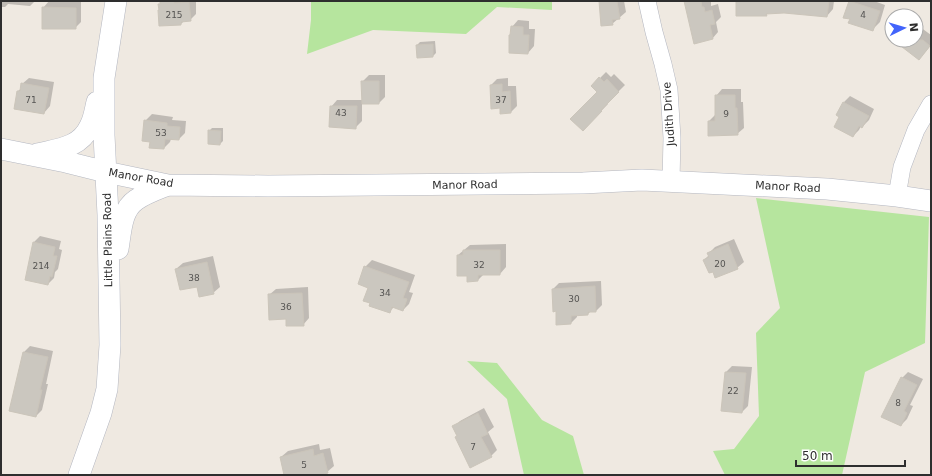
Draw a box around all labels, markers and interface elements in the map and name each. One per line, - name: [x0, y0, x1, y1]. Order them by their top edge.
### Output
- north arrow: [884, 8, 924, 48]
- house number: 215: [165, 10, 183, 20]
- house number: 4: [860, 10, 866, 20]
- text: N: [907, 22, 920, 32]
- street label: Judith Drive: [660, 81, 678, 148]
- house number: 71: [25, 95, 37, 105]
- house number: 37: [495, 95, 507, 105]
- house number: 43: [335, 108, 347, 118]
- house number: 9: [723, 109, 729, 119]
- house number: 53: [155, 128, 167, 138]
- street label: Manor Road: [108, 166, 174, 190]
- street label: Manor Road: [432, 178, 498, 192]
- street label: Manor Road: [755, 179, 821, 195]
- street label: Little Plains Road: [101, 193, 115, 287]
- house number: 20: [714, 259, 726, 269]
- house number: 32: [473, 260, 485, 270]
- house number: 214: [32, 261, 50, 271]
- house number: 38: [188, 273, 200, 283]
- house number: 34: [379, 288, 391, 298]
- house number: 30: [568, 294, 580, 304]
- house number: 36: [280, 302, 292, 312]
- house number: 22: [727, 386, 739, 396]
- house number: 8: [895, 398, 901, 408]
- house number: 7: [470, 442, 476, 452]
- scale bar: [796, 442, 905, 468]
- text: 50 m: [802, 449, 833, 463]
- house number: 5: [301, 460, 307, 470]

